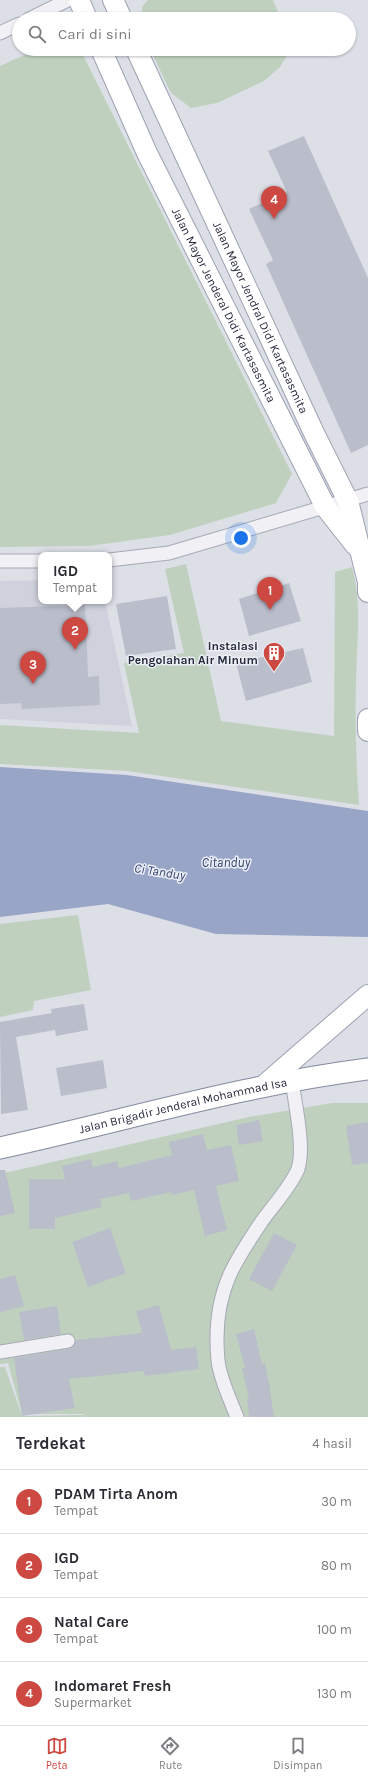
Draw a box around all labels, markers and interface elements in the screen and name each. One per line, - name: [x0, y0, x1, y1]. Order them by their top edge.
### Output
- search box: [12, 12, 356, 56]
- icon: search: [26, 23, 48, 45]
- text: Cari di sini: [58, 25, 132, 43]
- pin: 4: [261, 186, 287, 219]
- street label: Jalan Mayor Jenderal Didi Kartasasmita: [169, 205, 279, 405]
- street label: Jalan Mayor Jendral Didi Kartasasmita: [210, 219, 311, 416]
- your location: [231, 528, 251, 548]
- popup: [38, 552, 112, 604]
- text: IGD: [53, 562, 78, 580]
- pin: 1: [257, 577, 283, 610]
- text: Tempat: [53, 580, 97, 595]
- pin: 2: [62, 617, 88, 650]
- place label: Instalasi Pengolahan Air Minum: [128, 639, 258, 667]
- building icon: Instalasi Pengolahan Air Minum: [261, 640, 287, 673]
- pin: 3: [20, 651, 46, 684]
- water label: Citanduy: [202, 855, 251, 870]
- water label: Ci Tanduy: [133, 860, 187, 883]
- street label: Jalan Brigadir Jenderal Mohammad Isa: [78, 1075, 288, 1136]
- text: Terdekat: [16, 1433, 85, 1453]
- text: 4 hasil: [312, 1436, 352, 1451]
- text: PDAM Tirta Anom: [54, 1485, 178, 1503]
- text: 1: [27, 1494, 31, 1509]
- text: 30 m: [321, 1494, 352, 1509]
- text: Tempat: [54, 1503, 98, 1518]
- text: IGD: [54, 1549, 79, 1567]
- text: 2: [25, 1558, 33, 1573]
- text: 80 m: [321, 1558, 352, 1573]
- text: Tempat: [54, 1567, 98, 1582]
- text: Natal Care: [54, 1613, 129, 1631]
- text: 3: [25, 1622, 33, 1637]
- text: 100 m: [317, 1622, 352, 1637]
- text: Tempat: [54, 1631, 98, 1646]
- text: Indomaret Fresh: [54, 1677, 171, 1695]
- text: 4: [25, 1686, 33, 1701]
- text: 130 m: [317, 1686, 352, 1701]
- text: Supermarket: [54, 1695, 132, 1710]
- tab: Peta: [46, 1735, 68, 1772]
- tab: Rute: [159, 1735, 182, 1772]
- tab: Disimpan: [273, 1735, 322, 1772]

